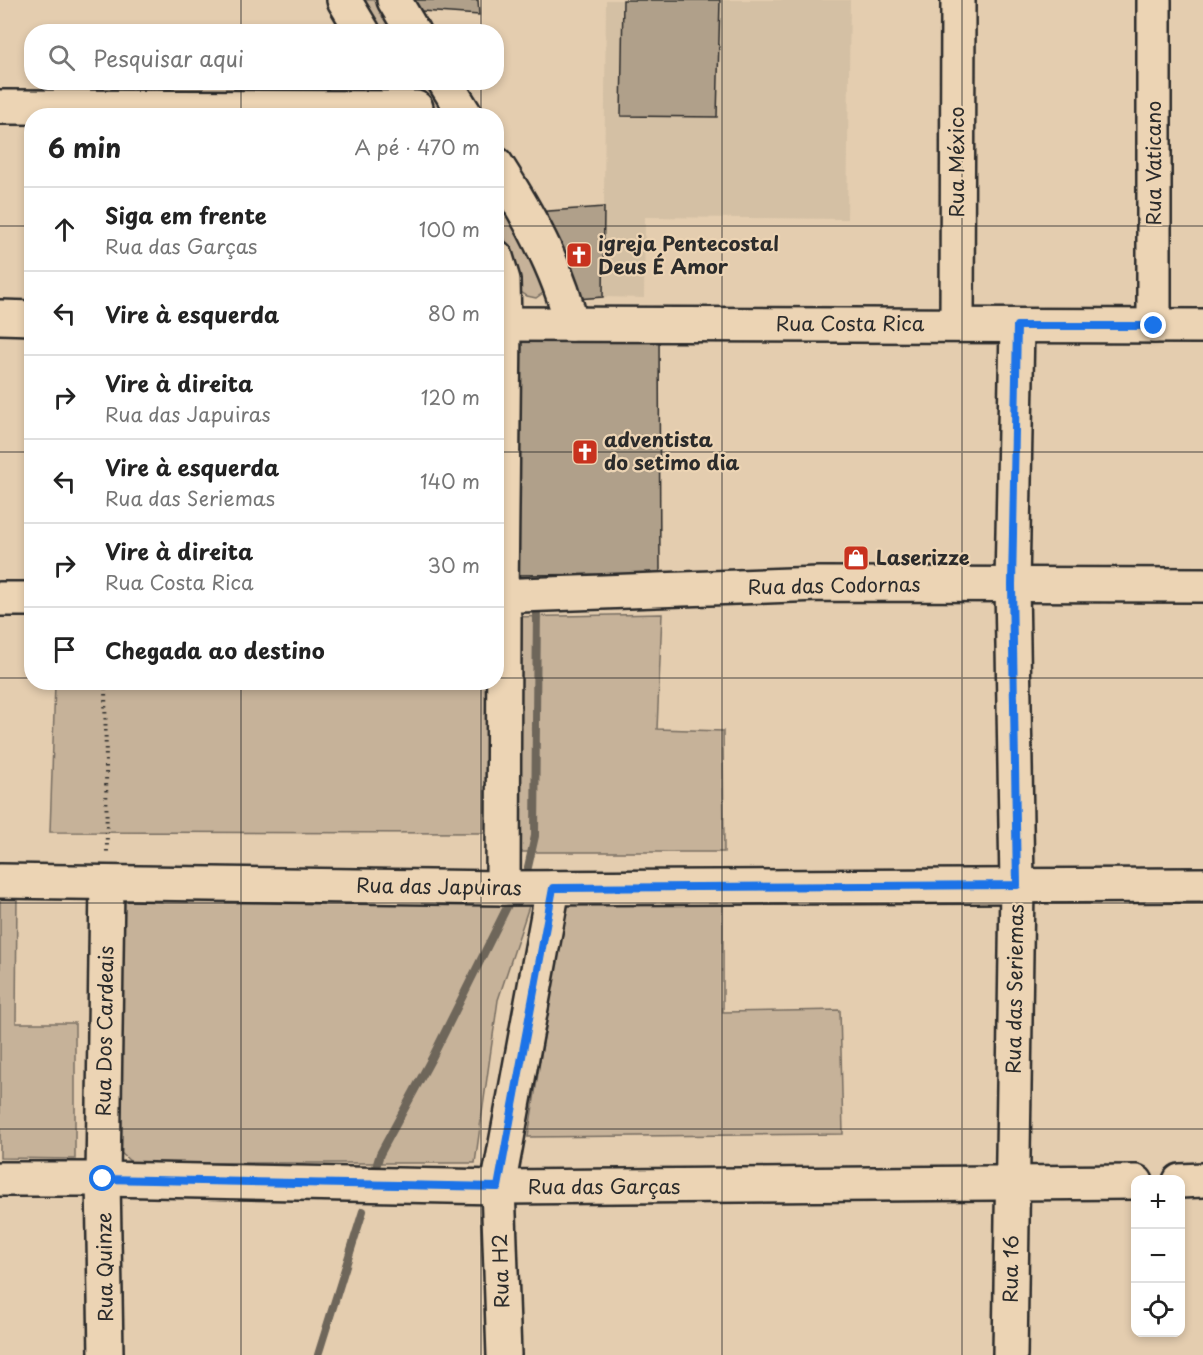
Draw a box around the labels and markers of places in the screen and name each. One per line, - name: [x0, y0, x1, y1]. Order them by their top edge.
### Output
- place label: igreja Pentecostal Deus É Amor: [598, 228, 779, 281]
- church icon: igreja Pentecostal Deus É Amor: [564, 240, 594, 270]
- place label: adventista do setimo dia: [604, 424, 739, 477]
- church icon: adventista do setimo dia: [570, 437, 600, 467]
- place label: Laserizze: [876, 542, 970, 572]
- shop icon: Laserizze: [841, 543, 871, 573]

